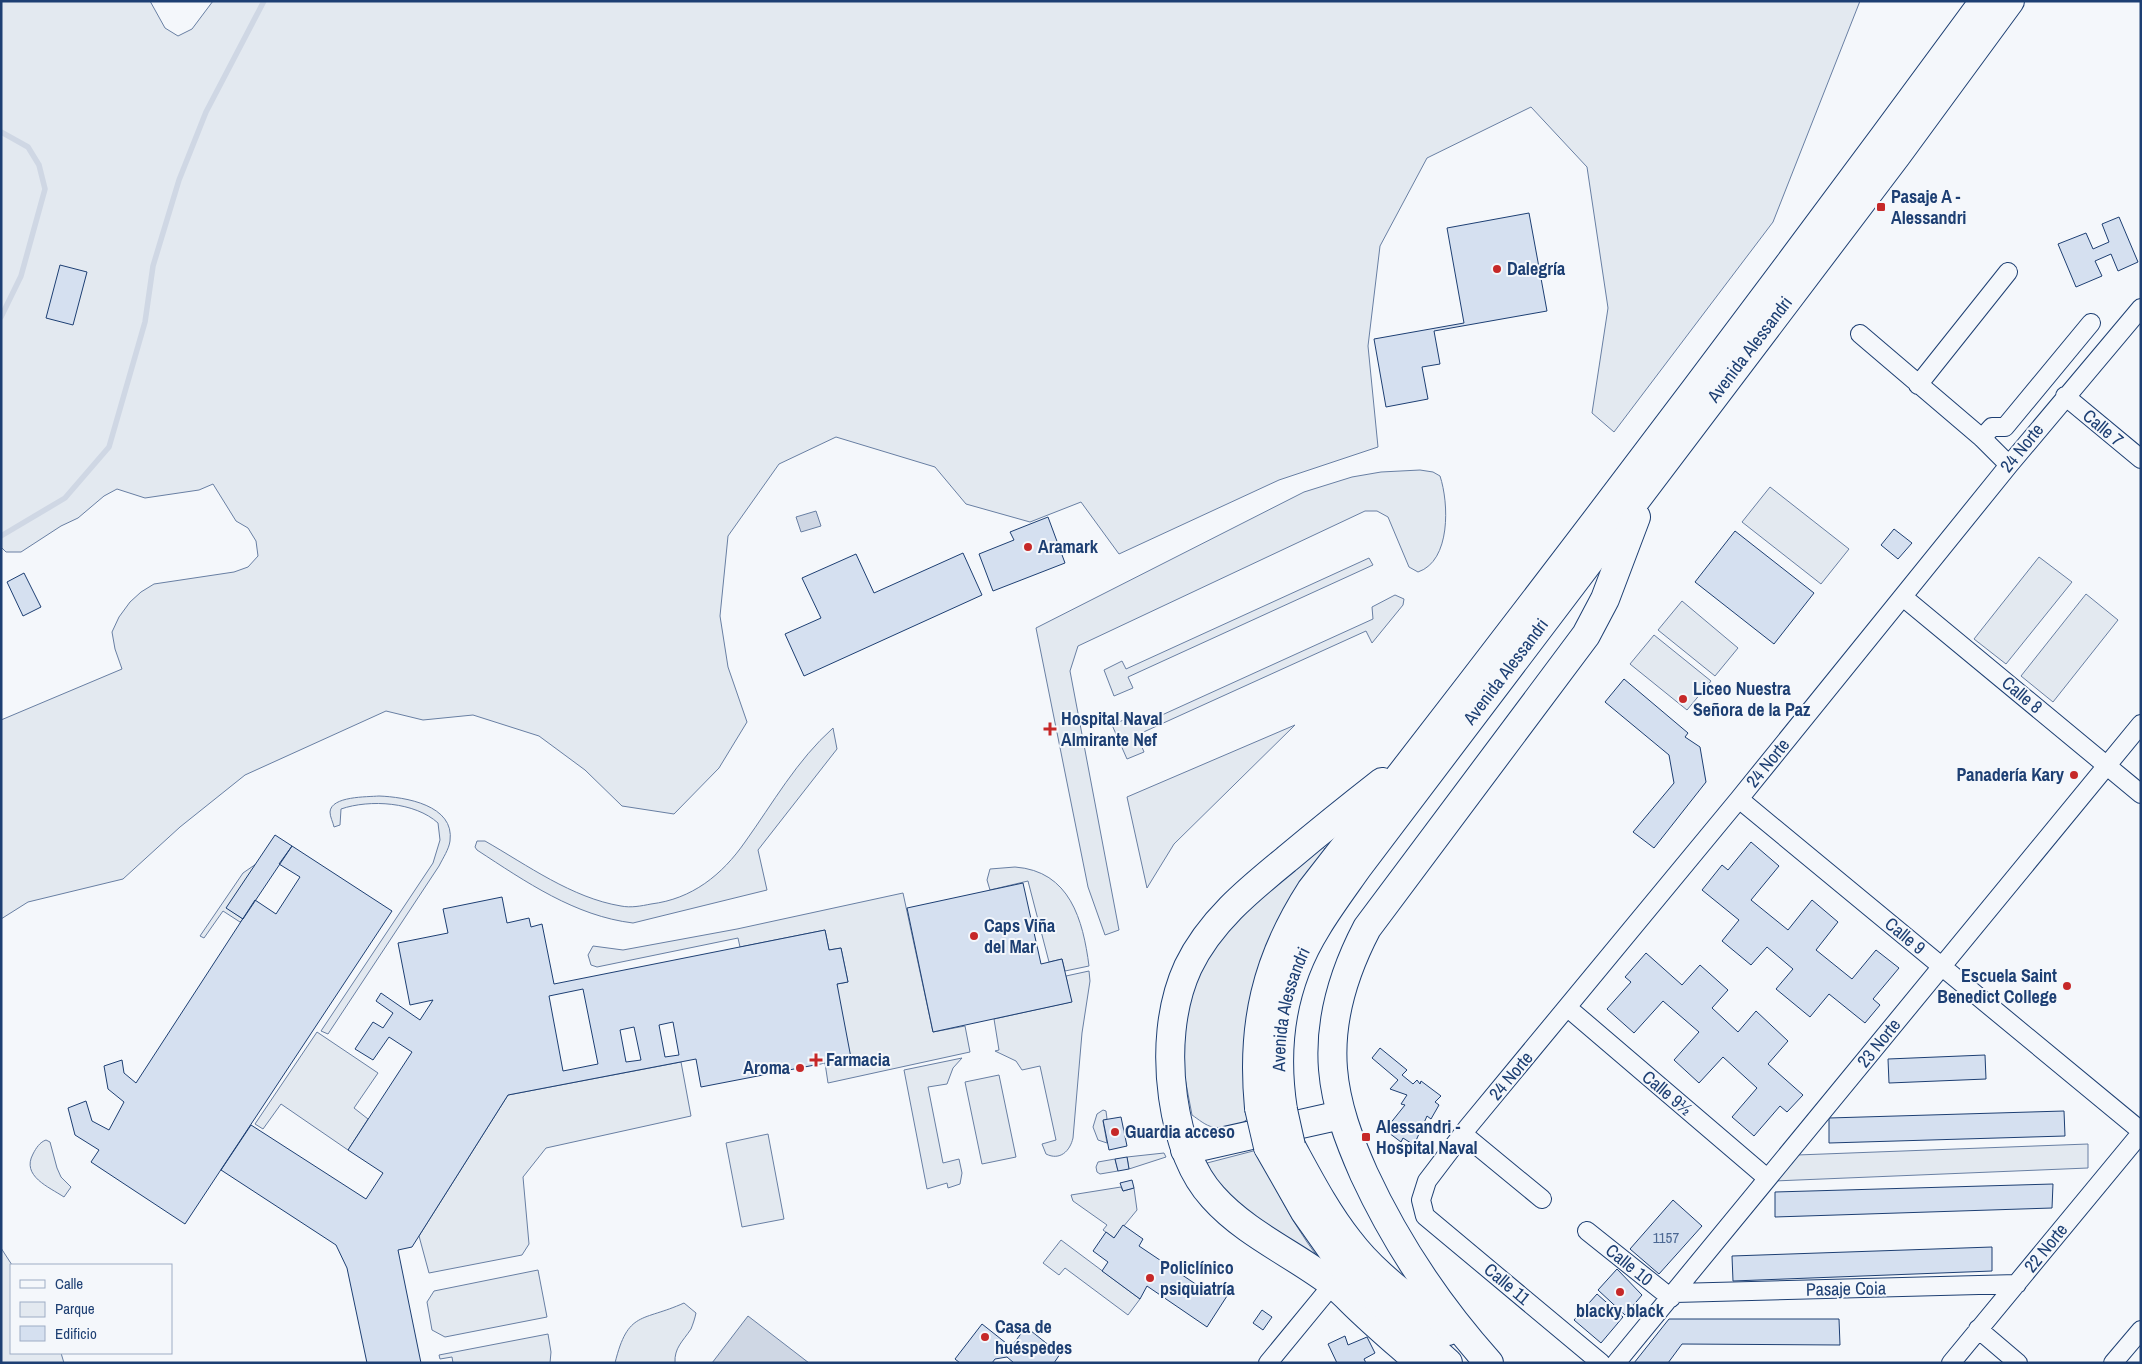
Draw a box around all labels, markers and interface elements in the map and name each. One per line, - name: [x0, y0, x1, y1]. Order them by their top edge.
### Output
- place label: Pasaje A - Alessandri: [1891, 184, 1966, 230]
- marker: Pasaje A - Alessandri: [1875, 201, 1887, 213]
- place label: Dalegría: [1507, 256, 1566, 281]
- marker: Dalegría: [1491, 263, 1503, 275]
- street label: Avenida Alessandri: [1700, 291, 1798, 408]
- street label: Calle 7: [2078, 403, 2129, 452]
- street label: 24 Norte: [1994, 418, 2049, 478]
- place label: Aramark: [1038, 534, 1099, 559]
- marker: Aramark: [1022, 541, 1034, 553]
- street label: Avenida Alessandri: [1457, 613, 1554, 730]
- street label: Calle 8: [1997, 670, 2048, 719]
- place label: Liceo Nuestra Señora de la Paz: [1693, 676, 1811, 722]
- marker: Liceo Nuestra Señora de la Paz: [1677, 693, 1689, 705]
- place label: Hospital Naval Almirante Nef: [1061, 706, 1163, 752]
- marker: Hospital Naval Almirante Nef: [1043, 722, 1057, 736]
- street label: 24 Norte: [1740, 733, 1795, 793]
- place label: Panadería Kary: [1957, 762, 2065, 787]
- marker: Panadería Kary: [2068, 769, 2080, 781]
- street label: Calle 9: [1880, 911, 1931, 960]
- place label: Caps Viña del Mar: [984, 913, 1056, 959]
- marker: Caps Viña del Mar: [968, 930, 980, 942]
- street label: Avenida Alessandri: [1266, 943, 1316, 1073]
- place label: Escuela Saint Benedict College: [1937, 963, 2057, 1009]
- marker: Escuela Saint Benedict College: [2061, 980, 2073, 992]
- street label: 23 Norte: [1851, 1013, 1906, 1073]
- street label: 24 Norte: [1483, 1046, 1538, 1105]
- place label: Farmacia: [826, 1047, 891, 1072]
- marker: Farmacia: [810, 1054, 822, 1066]
- place label: Aroma: [743, 1055, 791, 1080]
- marker: Aroma: [794, 1062, 806, 1074]
- street label: Calle 9½: [1637, 1064, 1698, 1121]
- place label: Alessandri - Hospital Naval: [1376, 1114, 1478, 1160]
- place label: Guardia acceso: [1125, 1119, 1235, 1144]
- marker: Guardia acceso: [1109, 1126, 1121, 1138]
- marker: Alessandri - Hospital Naval: [1360, 1131, 1372, 1143]
- street label: 22 Norte: [2018, 1218, 2073, 1278]
- house number: 1157: [1653, 1227, 1679, 1248]
- street label: Calle 10: [1600, 1238, 1658, 1291]
- place label: Policlínico psiquiatría: [1160, 1255, 1235, 1301]
- street label: Calle 11: [1479, 1257, 1536, 1311]
- legend: [10, 1264, 172, 1354]
- marker: Policlínico psiquiatría: [1144, 1272, 1156, 1284]
- text: Calle: [55, 1273, 83, 1294]
- street label: Pasaje Coia: [1806, 1275, 1886, 1302]
- marker: blacky black: [1614, 1286, 1626, 1298]
- text: Parque: [55, 1298, 95, 1319]
- place label: blacky black: [1576, 1298, 1665, 1323]
- place label: Casa de huéspedes: [995, 1314, 1072, 1360]
- text: Edificio: [55, 1323, 97, 1344]
- marker: Casa de huéspedes: [979, 1331, 991, 1343]

